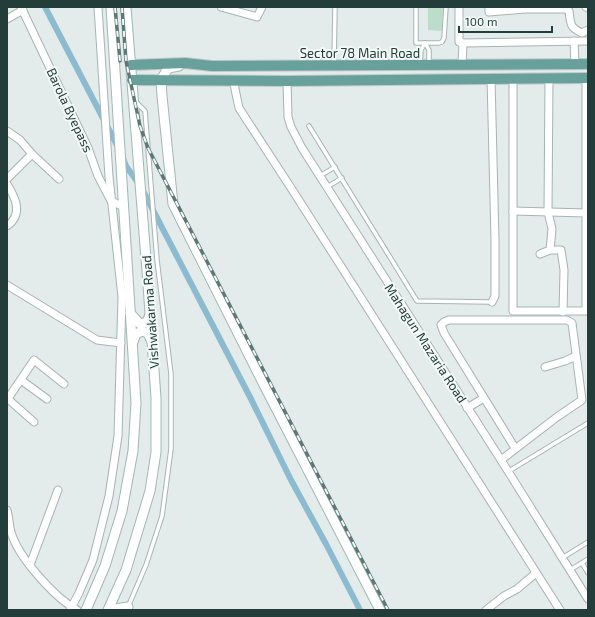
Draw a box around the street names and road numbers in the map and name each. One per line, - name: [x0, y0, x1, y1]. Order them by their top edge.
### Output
- street label: Sector 78 Main Road: [300, 45, 420, 61]
- street label: Barola Byepass: [43, 65, 97, 155]
- street label: Vishwakarma Road: [138, 255, 162, 369]
- street label: Mahagun Mazaria Road: [381, 280, 471, 406]

